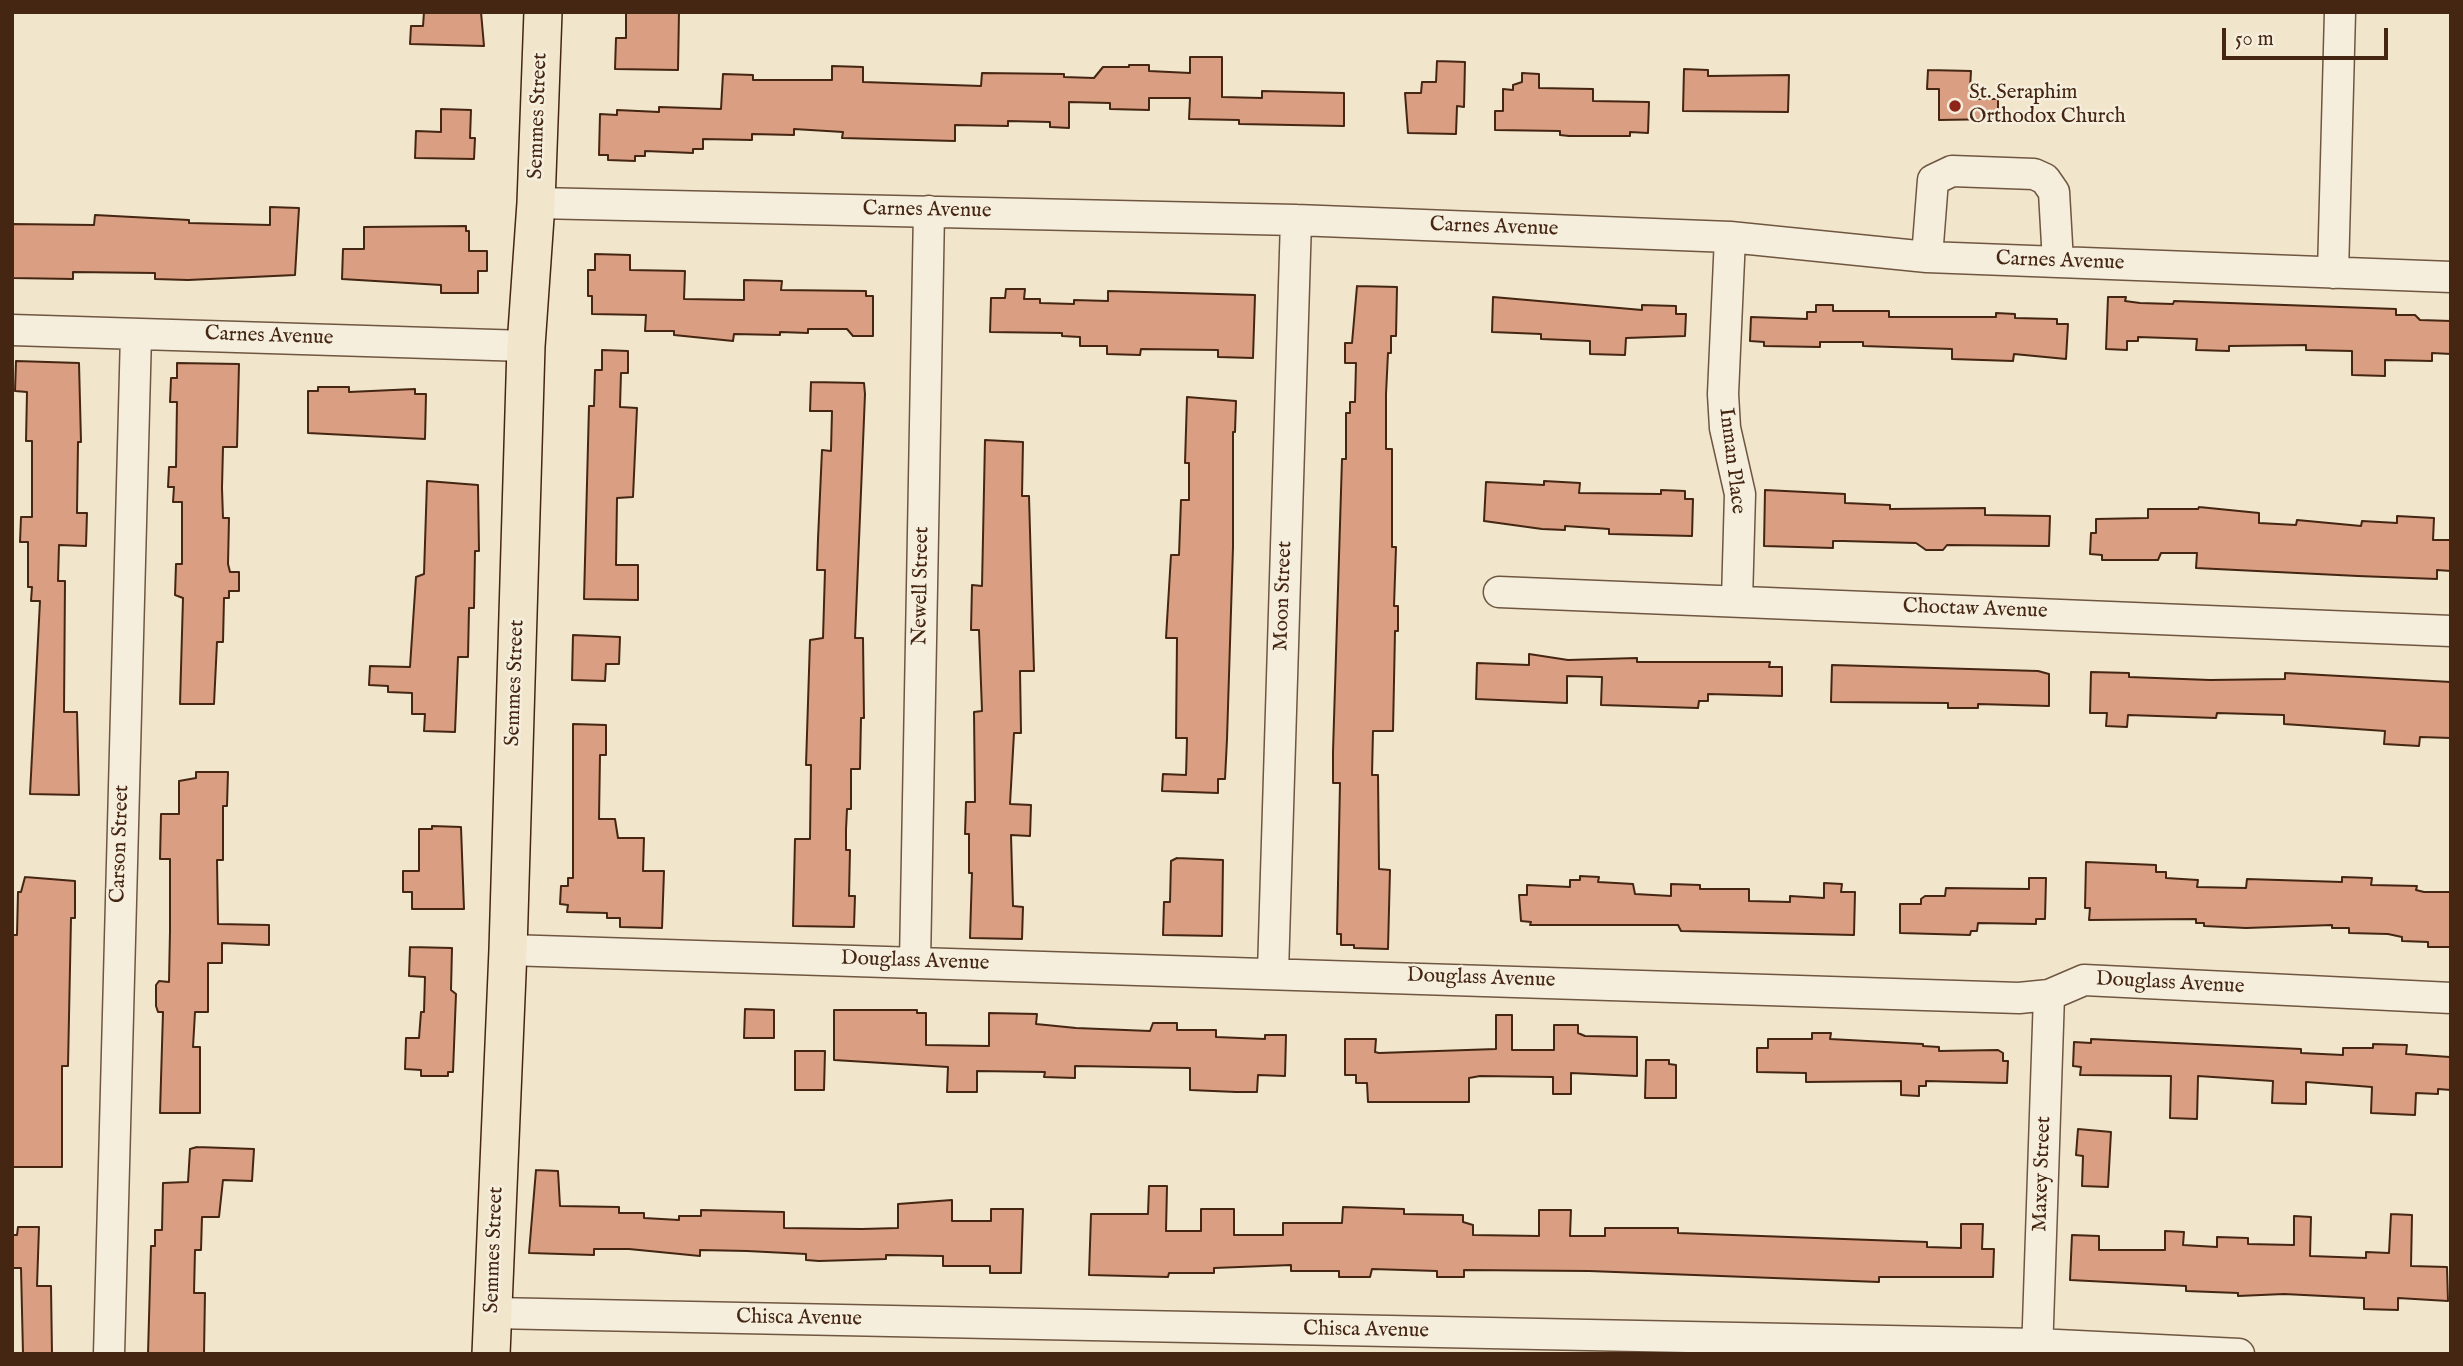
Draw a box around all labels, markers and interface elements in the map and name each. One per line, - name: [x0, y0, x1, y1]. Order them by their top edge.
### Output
- scale bar: [2225, 14, 2391, 58]
- text: 50 m: [2235, 26, 2274, 53]
- street label: Semmes Street: [524, 52, 554, 180]
- place label: St. Seraphim Orthodox Church: [1969, 81, 2126, 131]
- marker: St. Seraphim Orthodox Church: [1947, 98, 1963, 114]
- street label: Carnes Avenue: [862, 197, 992, 225]
- street label: Carnes Avenue: [1429, 213, 1559, 243]
- street label: Carnes Avenue: [1995, 247, 2125, 277]
- street label: Carnes Avenue: [204, 322, 334, 352]
- street label: Inman Place: [1712, 406, 1750, 516]
- street label: Newell Street: [908, 526, 936, 646]
- street label: Moon Street: [1269, 541, 1299, 651]
- street label: Choctaw Avenue: [1902, 595, 2048, 625]
- street label: Semmes Street: [501, 619, 531, 747]
- street label: Carson Street: [106, 784, 136, 904]
- street label: Douglass Avenue: [840, 947, 990, 977]
- street label: Douglass Avenue: [1406, 964, 1556, 994]
- street label: Douglass Avenue: [2095, 968, 2245, 1000]
- street label: Maxey Street: [2028, 1116, 2058, 1232]
- street label: Semmes Street: [480, 1186, 510, 1314]
- street label: Chisca Avenue: [736, 1305, 862, 1333]
- street label: Chisca Avenue: [1303, 1317, 1429, 1345]

